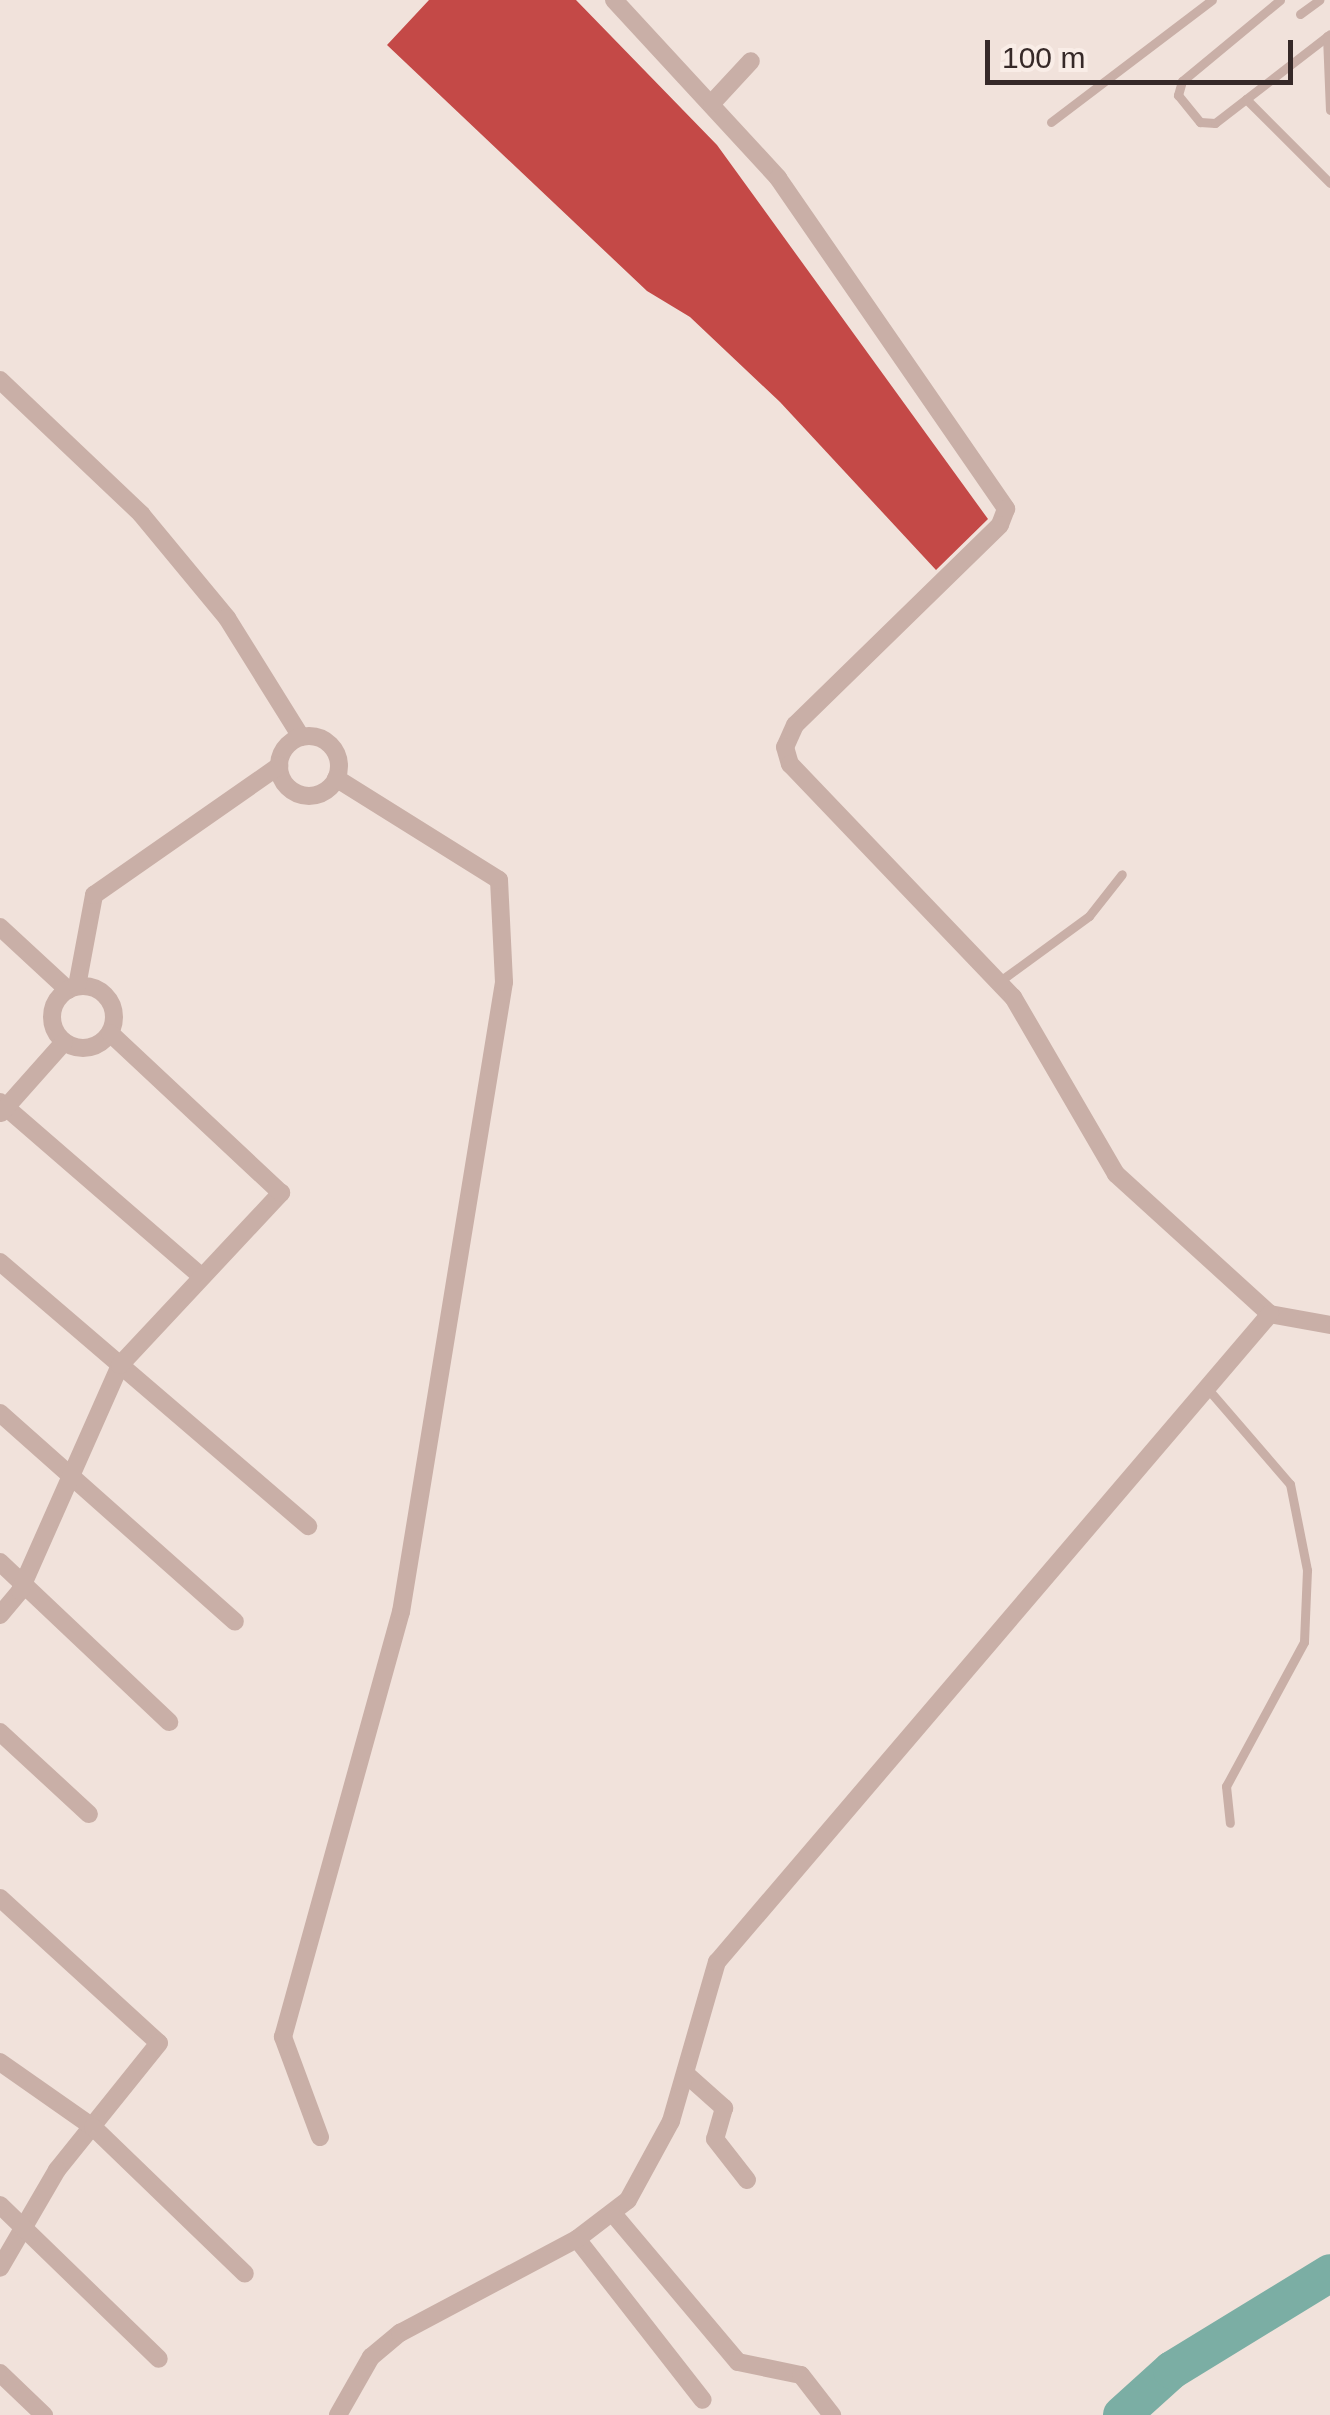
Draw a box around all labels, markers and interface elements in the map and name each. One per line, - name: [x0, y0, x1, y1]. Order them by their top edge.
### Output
- scale bar: [990, 20, 1298, 82]
- text: 100 m: [1002, 41, 1085, 74]

